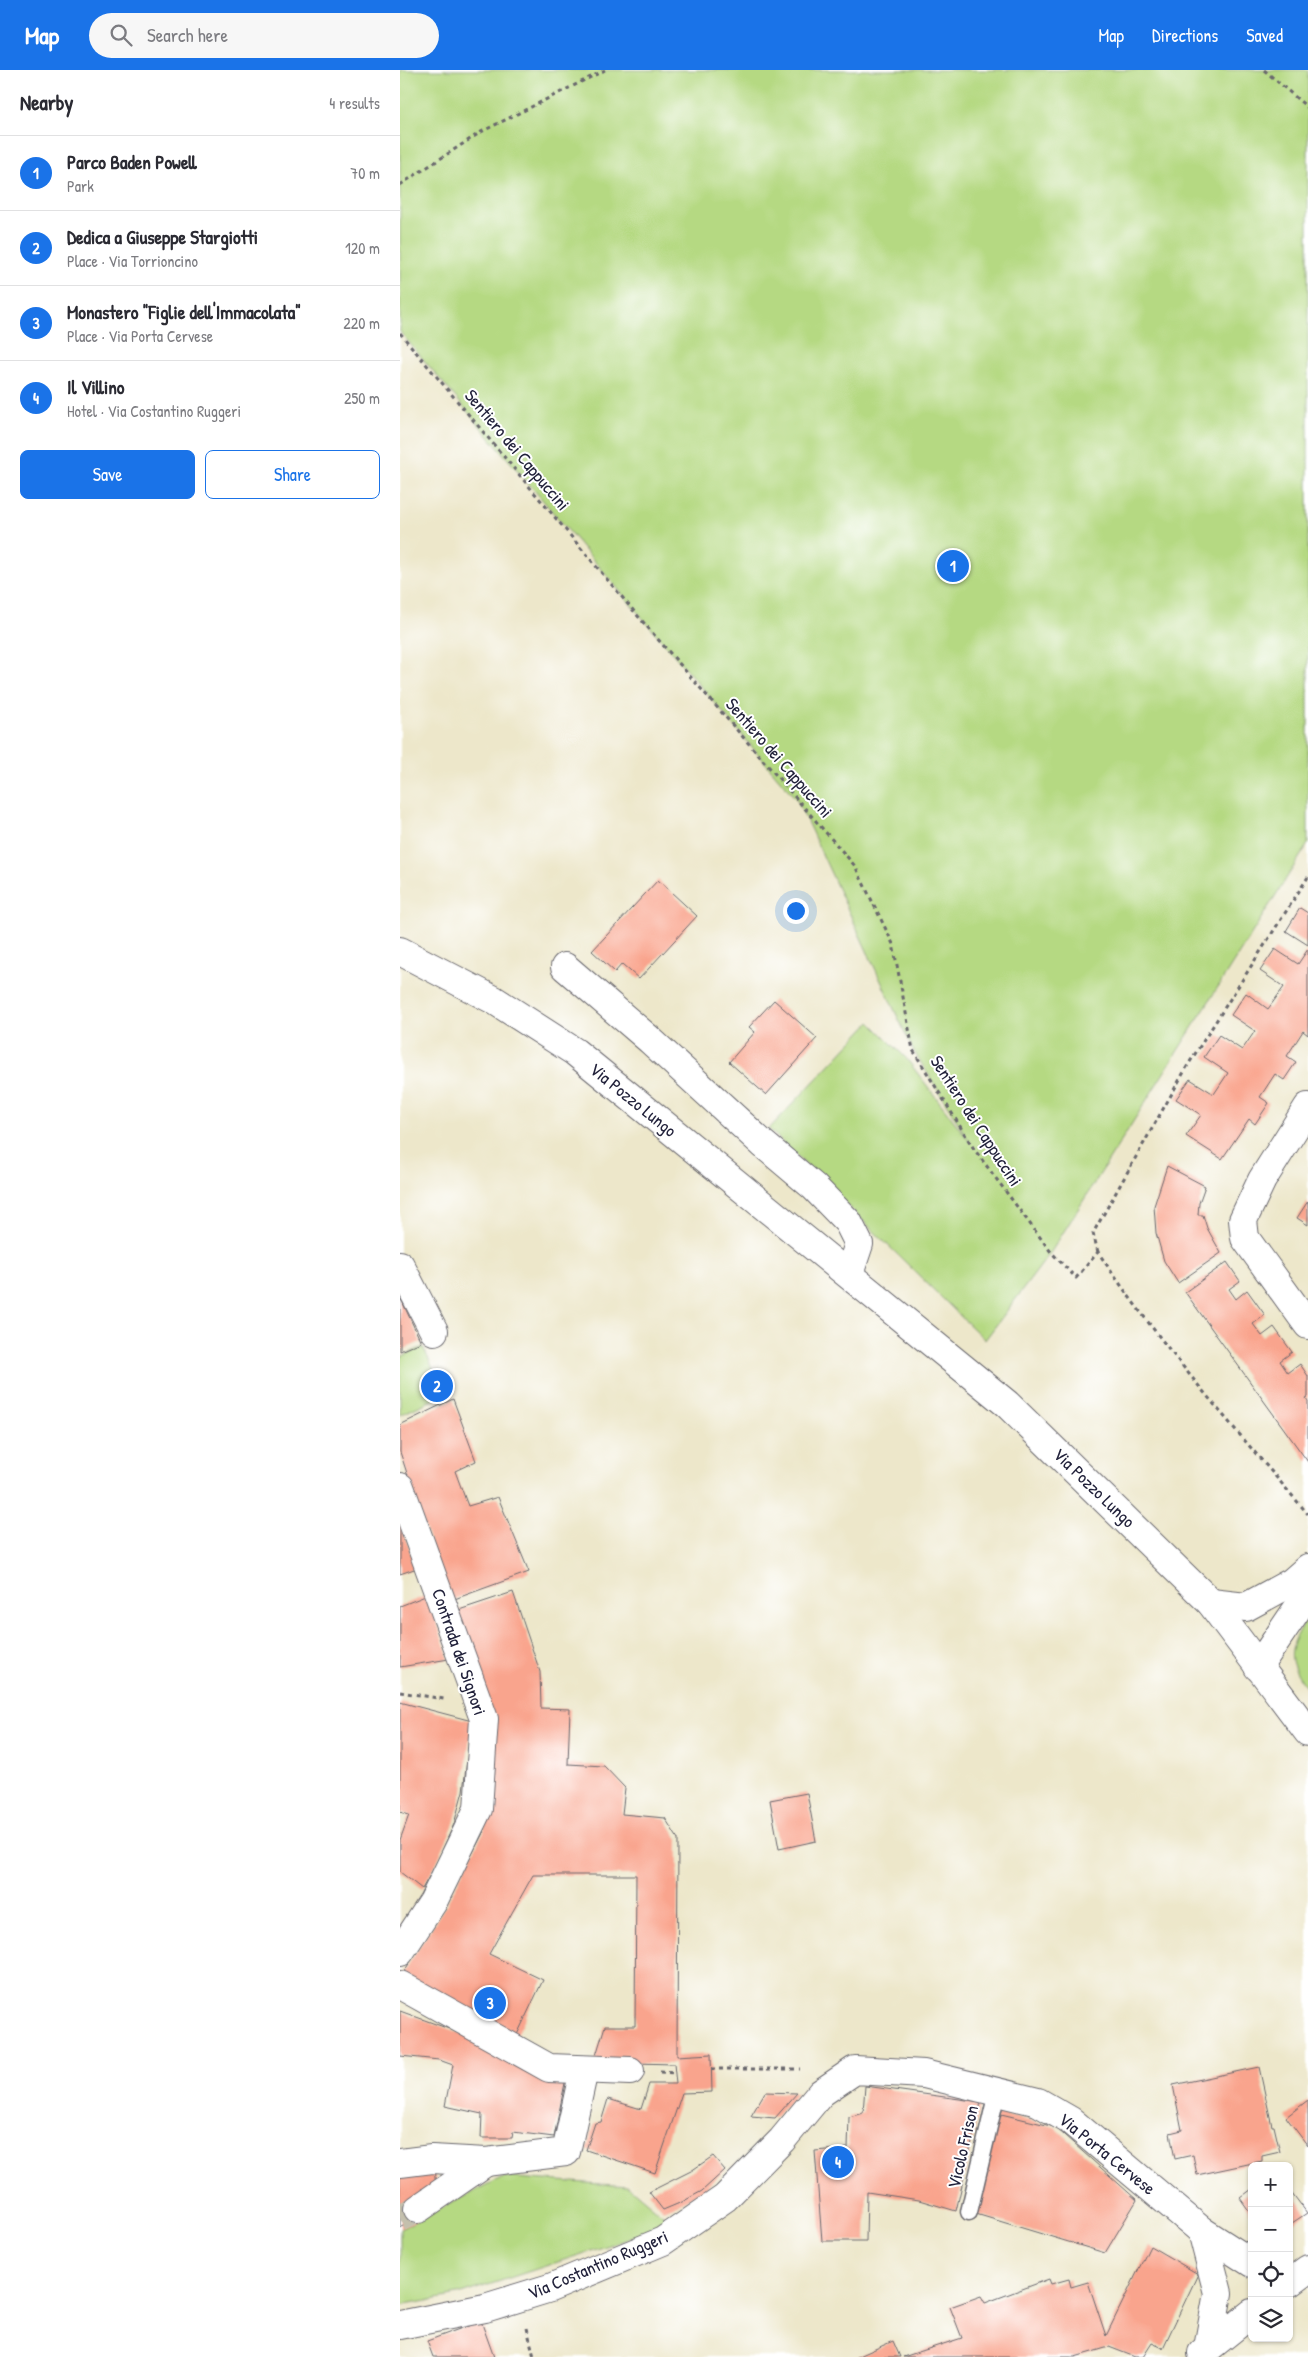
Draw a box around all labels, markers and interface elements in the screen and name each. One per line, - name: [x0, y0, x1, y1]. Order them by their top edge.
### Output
- search box: [89, 13, 439, 58]
- text: Map: [25, 19, 59, 51]
- icon: search: [107, 21, 135, 49]
- text: Search here: [147, 22, 228, 48]
- text: Map: [1099, 23, 1124, 48]
- text: Directions: [1152, 23, 1218, 48]
- text: Saved: [1246, 23, 1283, 48]
- text: Nearby: [20, 88, 73, 117]
- text: 4 results: [329, 92, 380, 114]
- text: Parco Baden Powell: [67, 149, 197, 175]
- text: 1: [33, 162, 39, 184]
- text: 70 m: [350, 162, 380, 184]
- text: Park: [67, 175, 94, 197]
- text: Dedica a Giuseppe Stargiotti: [67, 224, 258, 250]
- text: 2: [32, 237, 40, 259]
- text: 120 m: [345, 237, 380, 259]
- text: Place · Via Torrioncino: [67, 250, 198, 272]
- text: Monastero "Figlie dell'Immacolata": [67, 299, 301, 325]
- text: 3: [32, 312, 40, 334]
- text: 220 m: [343, 312, 380, 334]
- text: Place · Via Porta Cervese: [67, 325, 213, 347]
- text: Il Villino: [67, 374, 125, 400]
- street label: Sentiero dei Cappuccini: [459, 384, 576, 516]
- text: 4: [33, 387, 39, 409]
- text: 250 m: [344, 387, 380, 409]
- text: Hotel · Via Costantino Ruggeri: [67, 400, 241, 422]
- button: Save: [20, 450, 195, 499]
- button: Share: [205, 450, 380, 499]
- pin: 1: [937, 547, 969, 585]
- street label: Sentiero dei Cappuccini: [720, 692, 838, 823]
- your location: [783, 898, 809, 924]
- street label: Sentiero dei Cappuccini: [925, 1050, 1028, 1191]
- street label: Via Pozzo Lungo: [585, 1057, 682, 1142]
- pin: 2: [421, 1367, 453, 1405]
- street label: Via Pozzo Lungo: [1048, 1442, 1141, 1533]
- street label: Contrada dei Signori: [426, 1585, 493, 1719]
- pin: 3: [474, 1984, 506, 2022]
- street label: Vicolo Frison: [941, 2103, 984, 2191]
- street label: Via Porta Cervese: [1054, 2107, 1161, 2200]
- pin: 4: [822, 2143, 854, 2181]
- map controls: [1248, 2162, 1293, 2342]
- button: +: [1248, 2162, 1293, 2207]
- button: −: [1248, 2207, 1293, 2252]
- street label: Via Costantino Ruggeri: [524, 2224, 672, 2305]
- button: locate: [1248, 2252, 1293, 2297]
- button: layers: [1248, 2297, 1293, 2342]

